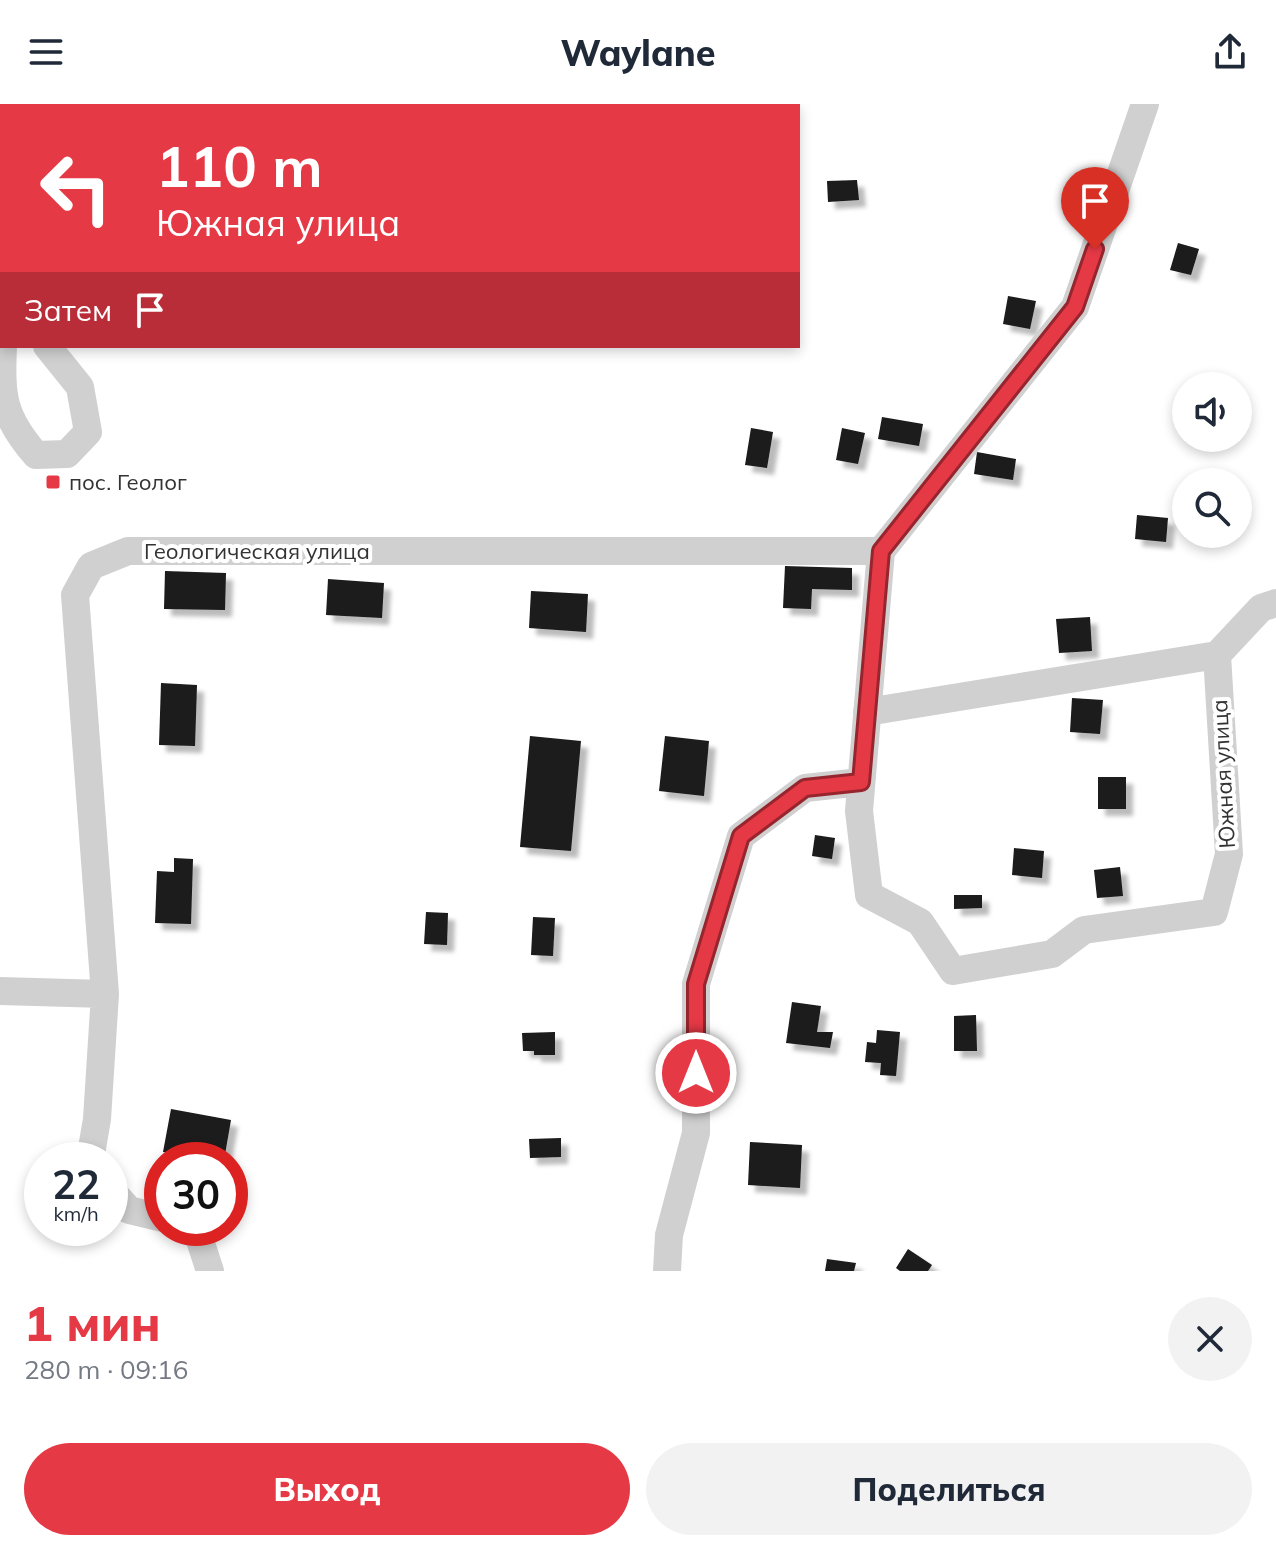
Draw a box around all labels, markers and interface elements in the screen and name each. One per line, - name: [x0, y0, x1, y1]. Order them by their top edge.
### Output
- icon: menu: [24, 30, 68, 74]
- text: Waylane: [560, 30, 716, 75]
- icon: share: [1208, 30, 1252, 74]
- text: 110 m: [156, 131, 323, 201]
- icon: left: [24, 136, 128, 240]
- pin: [1061, 167, 1129, 249]
- icon: arrive: [1073, 179, 1117, 223]
- text: Южная улица: [156, 200, 400, 245]
- icon: arrive: [128, 288, 172, 332]
- text: Затем: [24, 291, 112, 329]
- map controls: [1172, 372, 1252, 548]
- button: sound: [1172, 372, 1252, 452]
- place label: пос. Геолог: [69, 468, 187, 496]
- button: search: [1172, 468, 1252, 548]
- marker: пос. Геолог: [44, 473, 62, 491]
- street label: Геологическая улица: [144, 537, 370, 565]
- street label: Южная улица: [1205, 699, 1241, 849]
- position arrow: [654, 1031, 738, 1115]
- speed limit sign: 30: [144, 1142, 248, 1246]
- text: 22: [52, 1159, 100, 1209]
- text: km/h: [53, 1201, 99, 1226]
- text: 1 мин: [24, 1293, 161, 1353]
- button: close: [1168, 1297, 1252, 1381]
- text: 280 m · 09:16: [24, 1353, 188, 1386]
- button: Выход: [24, 1443, 630, 1535]
- button: Поделиться: [646, 1443, 1252, 1535]

